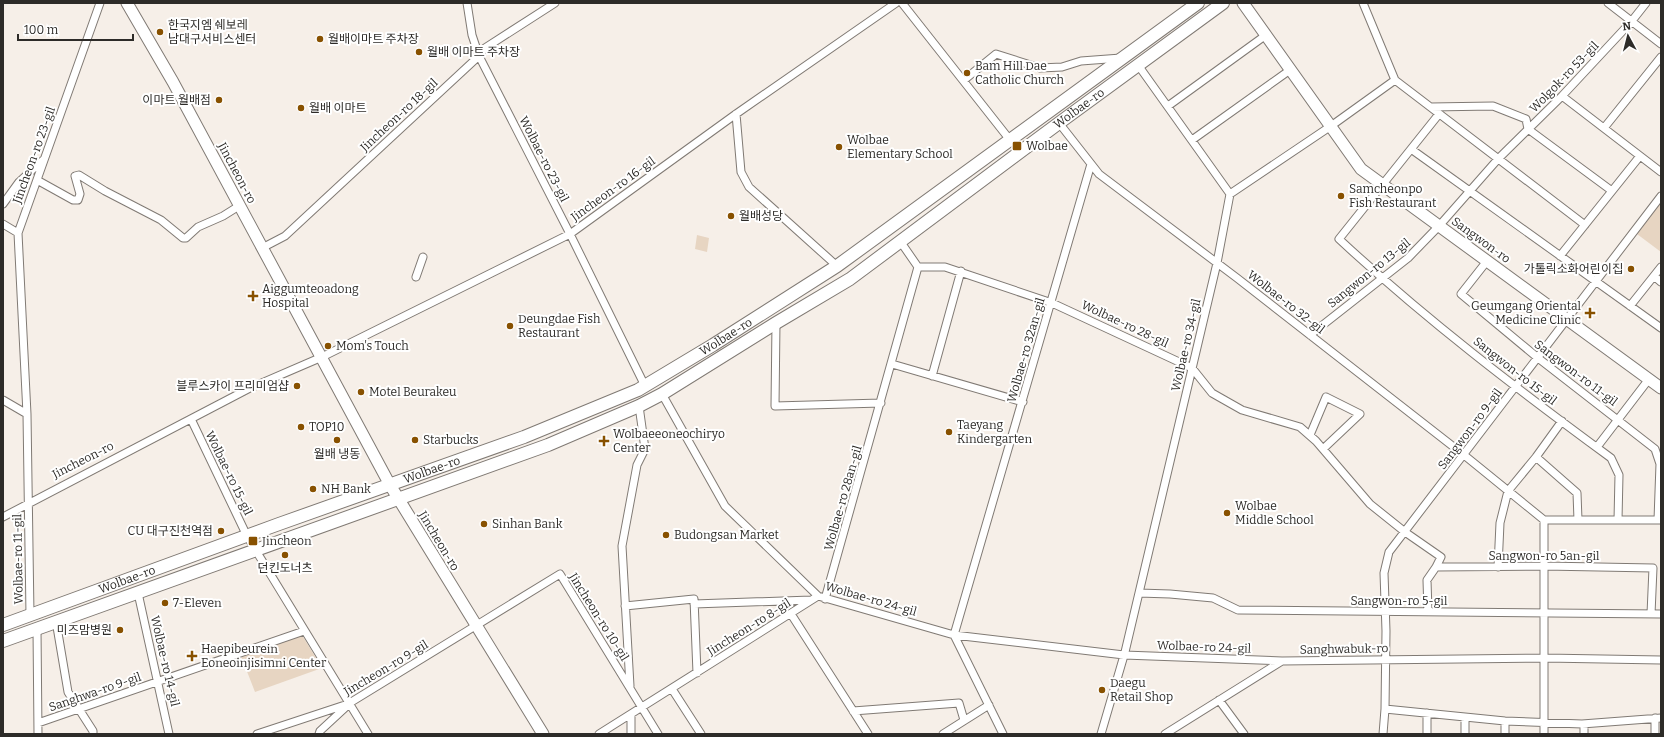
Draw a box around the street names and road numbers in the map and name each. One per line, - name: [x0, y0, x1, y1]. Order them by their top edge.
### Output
- street label: Wolgok-ro 53-gil: [1527, 38, 1602, 115]
- street label: Jincheon-ro 18-gil: [357, 75, 441, 155]
- street label: Wolbae-ro: [1051, 85, 1107, 132]
- street label: Jincheon-ro 23-gil: [10, 104, 58, 206]
- street label: Wolbae-ro 23-gil: [516, 114, 572, 205]
- street label: Jincheon-ro: [215, 139, 259, 206]
- street label: Jincheon-ro 16-gil: [567, 154, 658, 225]
- street label: Sangwon-ro: [1449, 214, 1513, 266]
- street label: Sangwon-ro 13-gil: [1325, 235, 1414, 311]
- street label: Wolbae-ro 32-gil: [1245, 268, 1328, 337]
- street label: Wolbae-ro 32an-gil: [1004, 296, 1048, 404]
- street label: Wolbae-ro 34-gil: [1169, 297, 1204, 393]
- street label: Wolbae-ro 28-gil: [1079, 298, 1171, 351]
- street label: Wolbae-ro: [697, 315, 755, 358]
- street label: Sangwon-ro 15-gil: [1471, 334, 1560, 408]
- street label: Sangwon-ro 11-gil: [1532, 337, 1621, 409]
- street label: Sangwon-ro 9-gil: [1435, 385, 1505, 472]
- street label: Wolbae-ro 15-gil: [203, 429, 256, 518]
- street label: Jincheon-ro: [49, 439, 116, 482]
- street label: Wolbae-ro 28an-gil: [821, 443, 865, 552]
- street label: Wolbae-ro: [401, 453, 462, 486]
- street label: Jincheon-ro: [415, 508, 462, 573]
- street label: Wolbae-ro 11-gil: [10, 513, 26, 604]
- street label: Sangwon-ro 5an-gil: [1489, 549, 1600, 563]
- street label: Wolbae-ro: [97, 563, 157, 596]
- street label: Jincheon-ro 10-gil: [566, 570, 632, 664]
- street label: Wolbae-ro 24-gil: [824, 579, 919, 619]
- street label: Sangwon-ro 5-gil: [1351, 594, 1448, 608]
- street label: Jincheon-ro 8-gil: [704, 595, 794, 659]
- street label: Wolbae-ro 14-gil: [148, 614, 182, 708]
- street label: Jincheon-ro 9-gil: [341, 637, 431, 699]
- street label: Wolbae-ro 24-gil: [1157, 638, 1252, 656]
- street label: Sanghwabuk-ro: [1300, 641, 1389, 657]
- street label: Sanghwa-ro 9-gil: [47, 669, 143, 714]

